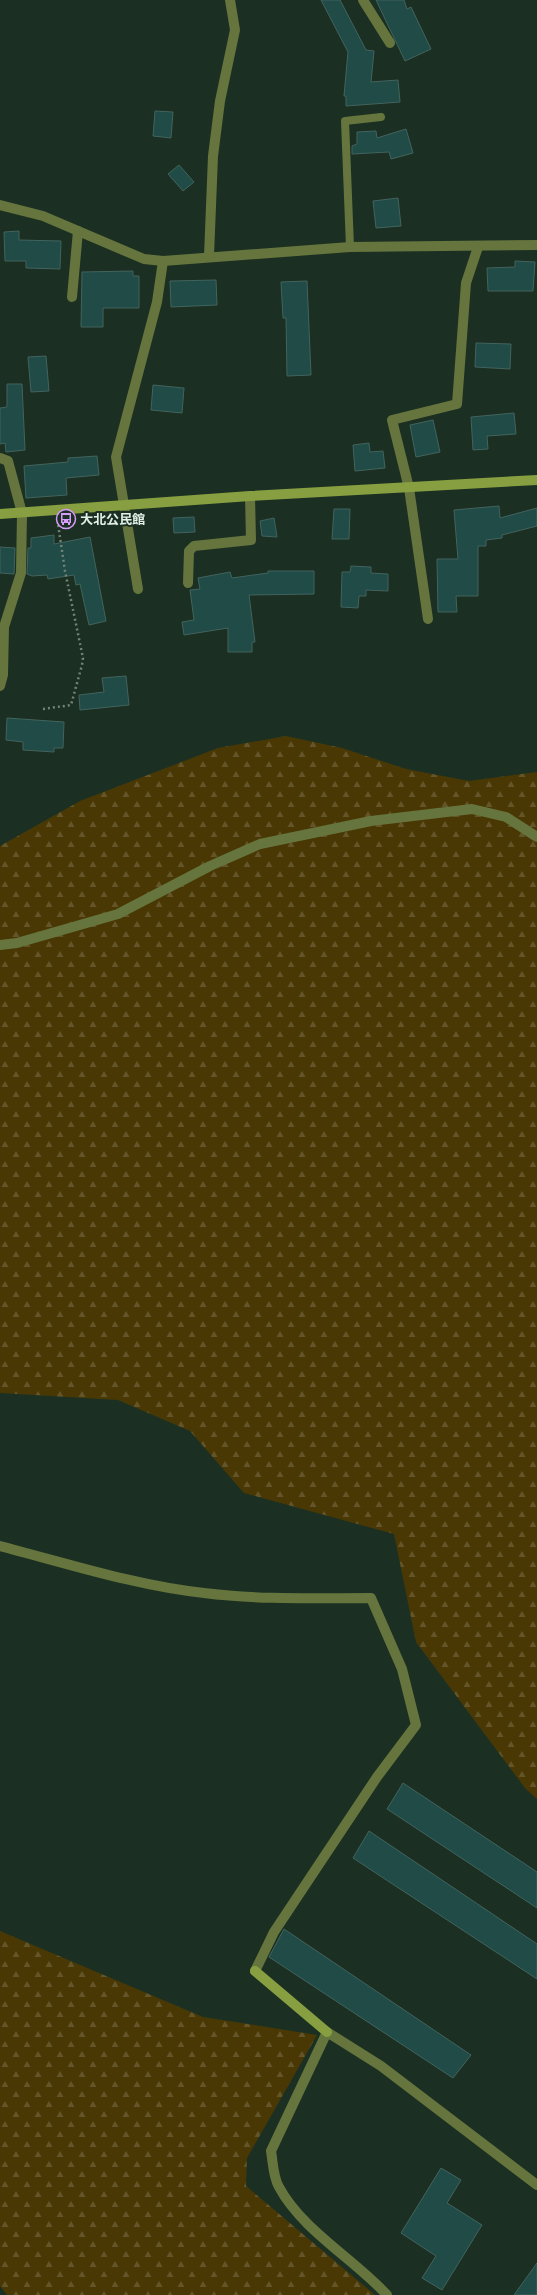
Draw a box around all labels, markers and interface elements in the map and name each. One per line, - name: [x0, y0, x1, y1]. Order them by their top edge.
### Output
- bus stop icon: 大北公民館: [55, 508, 77, 530]
- place label: 大北公民館: [80, 510, 145, 530]

